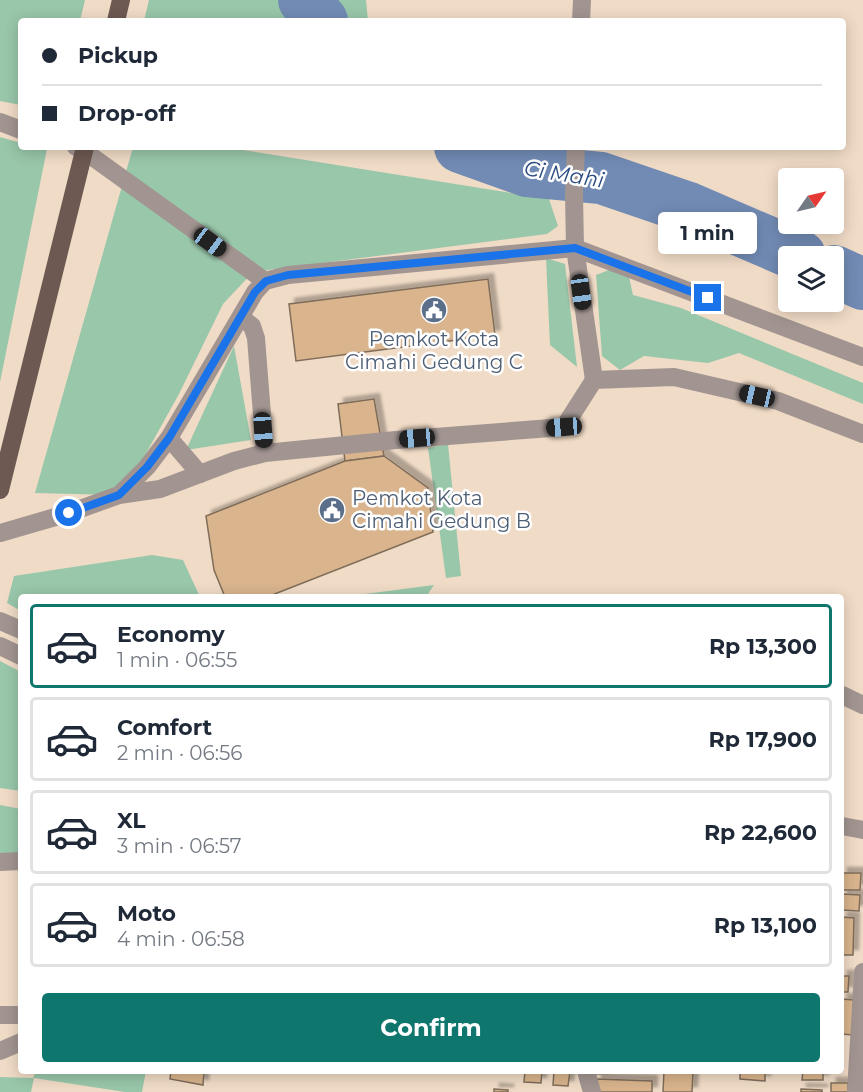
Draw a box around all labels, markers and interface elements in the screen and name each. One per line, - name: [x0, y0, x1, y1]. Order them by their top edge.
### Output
- text: Pickup: [78, 42, 158, 69]
- text: Drop-off: [78, 100, 176, 127]
- water label: Ci Mahi: [522, 155, 606, 193]
- north arrow: [778, 168, 844, 234]
- map controls: [778, 168, 844, 312]
- callout: 1 min: [658, 211, 758, 253]
- text: 1 min: [680, 221, 735, 245]
- car: [190, 224, 230, 260]
- button: layers: [778, 246, 844, 312]
- car: [570, 273, 592, 311]
- route end: [694, 284, 721, 311]
- public building icon: Pemkot Kota Cimahi Gedung C: [419, 295, 449, 325]
- place label: Pemkot Kota Cimahi Gedung C: [345, 327, 523, 374]
- car: [737, 383, 777, 409]
- car: [253, 411, 273, 449]
- car: [545, 417, 583, 437]
- car: [398, 427, 436, 449]
- place label: Pemkot Kota Cimahi Gedung B: [352, 486, 531, 533]
- public building icon: Pemkot Kota Cimahi Gedung B: [317, 495, 347, 525]
- route start: [55, 499, 82, 526]
- icon: car: [45, 619, 99, 673]
- text: Economy: [117, 621, 225, 648]
- text: Rp 13,300: [709, 633, 817, 660]
- text: 1 min · 06:55: [117, 648, 237, 672]
- icon: car: [45, 712, 99, 766]
- text: Comfort: [117, 714, 212, 741]
- text: Rp 17,900: [709, 726, 817, 753]
- text: 2 min · 06:56: [117, 741, 242, 765]
- icon: car: [45, 805, 99, 859]
- text: XL: [117, 807, 146, 834]
- text: Rp 22,600: [704, 819, 817, 846]
- text: 3 min · 06:57: [117, 834, 242, 858]
- icon: car: [45, 898, 99, 952]
- text: Moto: [117, 900, 176, 927]
- text: Rp 13,100: [714, 912, 817, 939]
- text: 4 min · 06:58: [117, 927, 245, 951]
- button: Confirm: [42, 993, 820, 1062]

